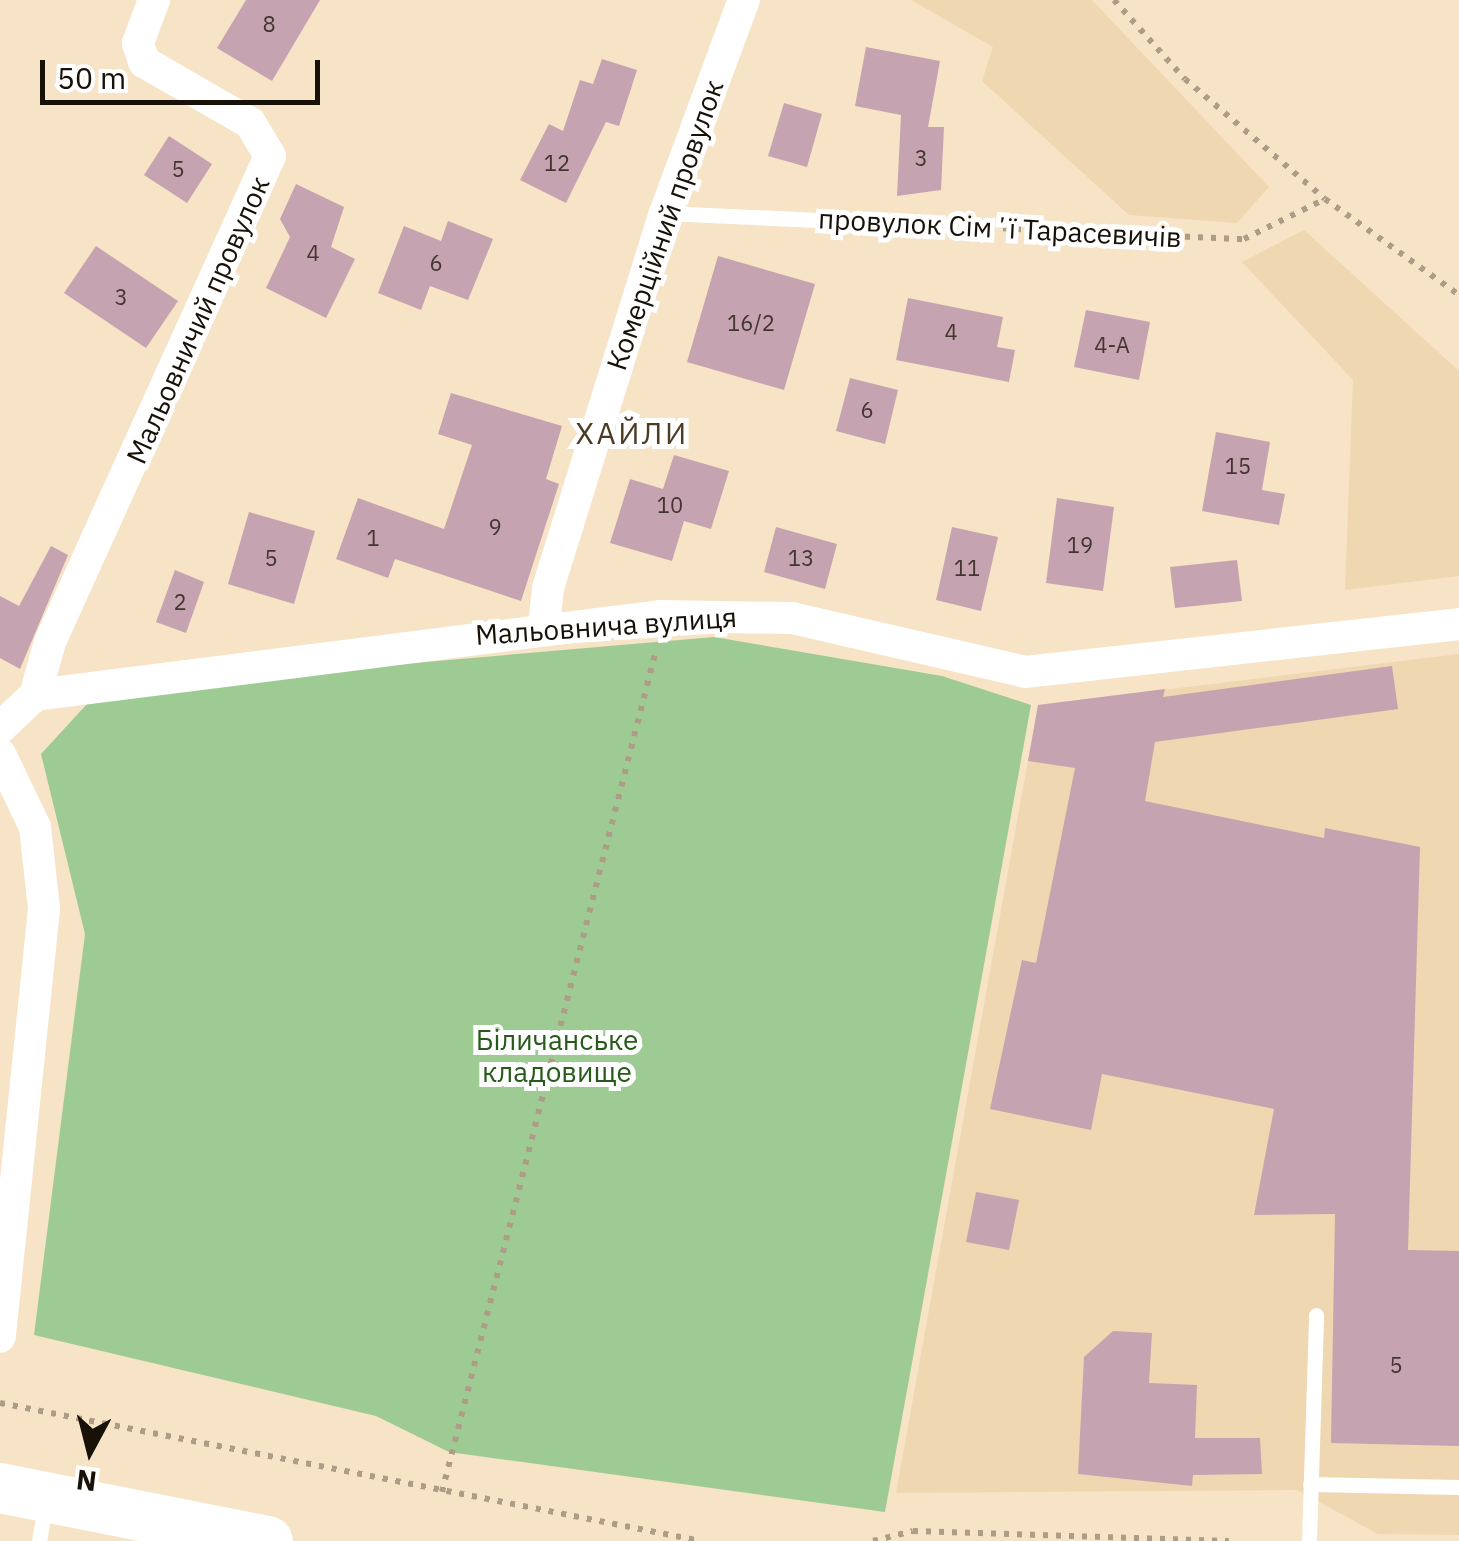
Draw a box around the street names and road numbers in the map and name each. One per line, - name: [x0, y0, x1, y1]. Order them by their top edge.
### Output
- street label: Комерційний провулок: [600, 75, 730, 375]
- street label: Мальовничий провулок: [119, 171, 277, 469]
- street label: провулок Сімʼї Тарасевичів: [817, 202, 1183, 254]
- street label: Мальовнича вулиця: [474, 600, 738, 652]

